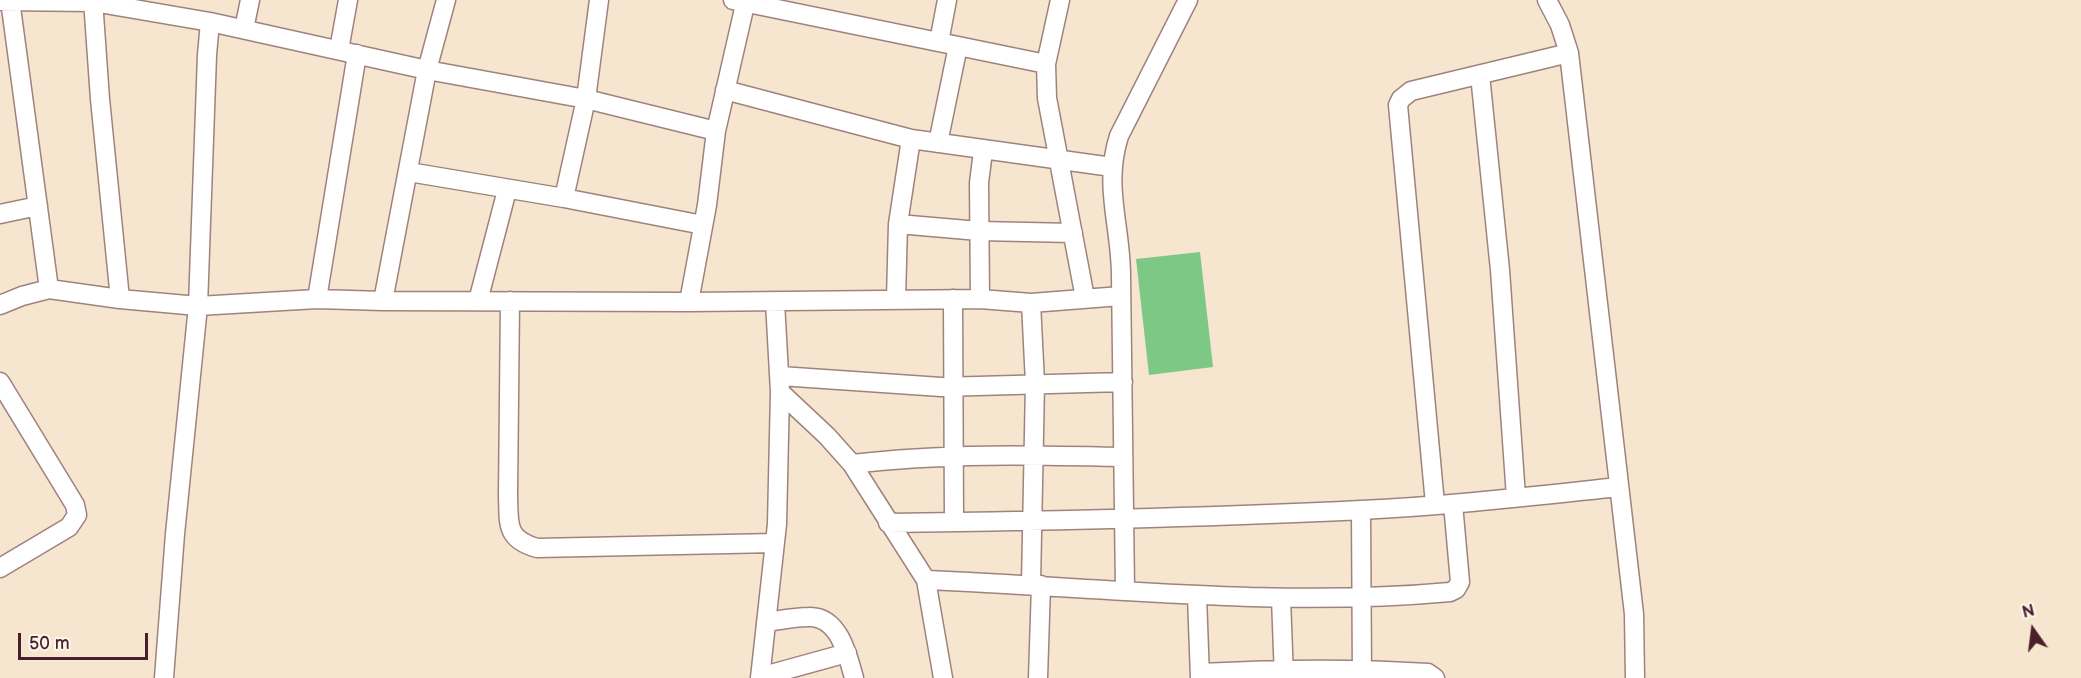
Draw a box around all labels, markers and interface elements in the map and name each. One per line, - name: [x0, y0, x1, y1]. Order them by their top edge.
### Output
- north arrow: [2003, 600, 2063, 660]
- text: N: [2020, 601, 2037, 623]
- scale bar: [21, 621, 152, 659]
- text: 50 m: [29, 633, 70, 654]

